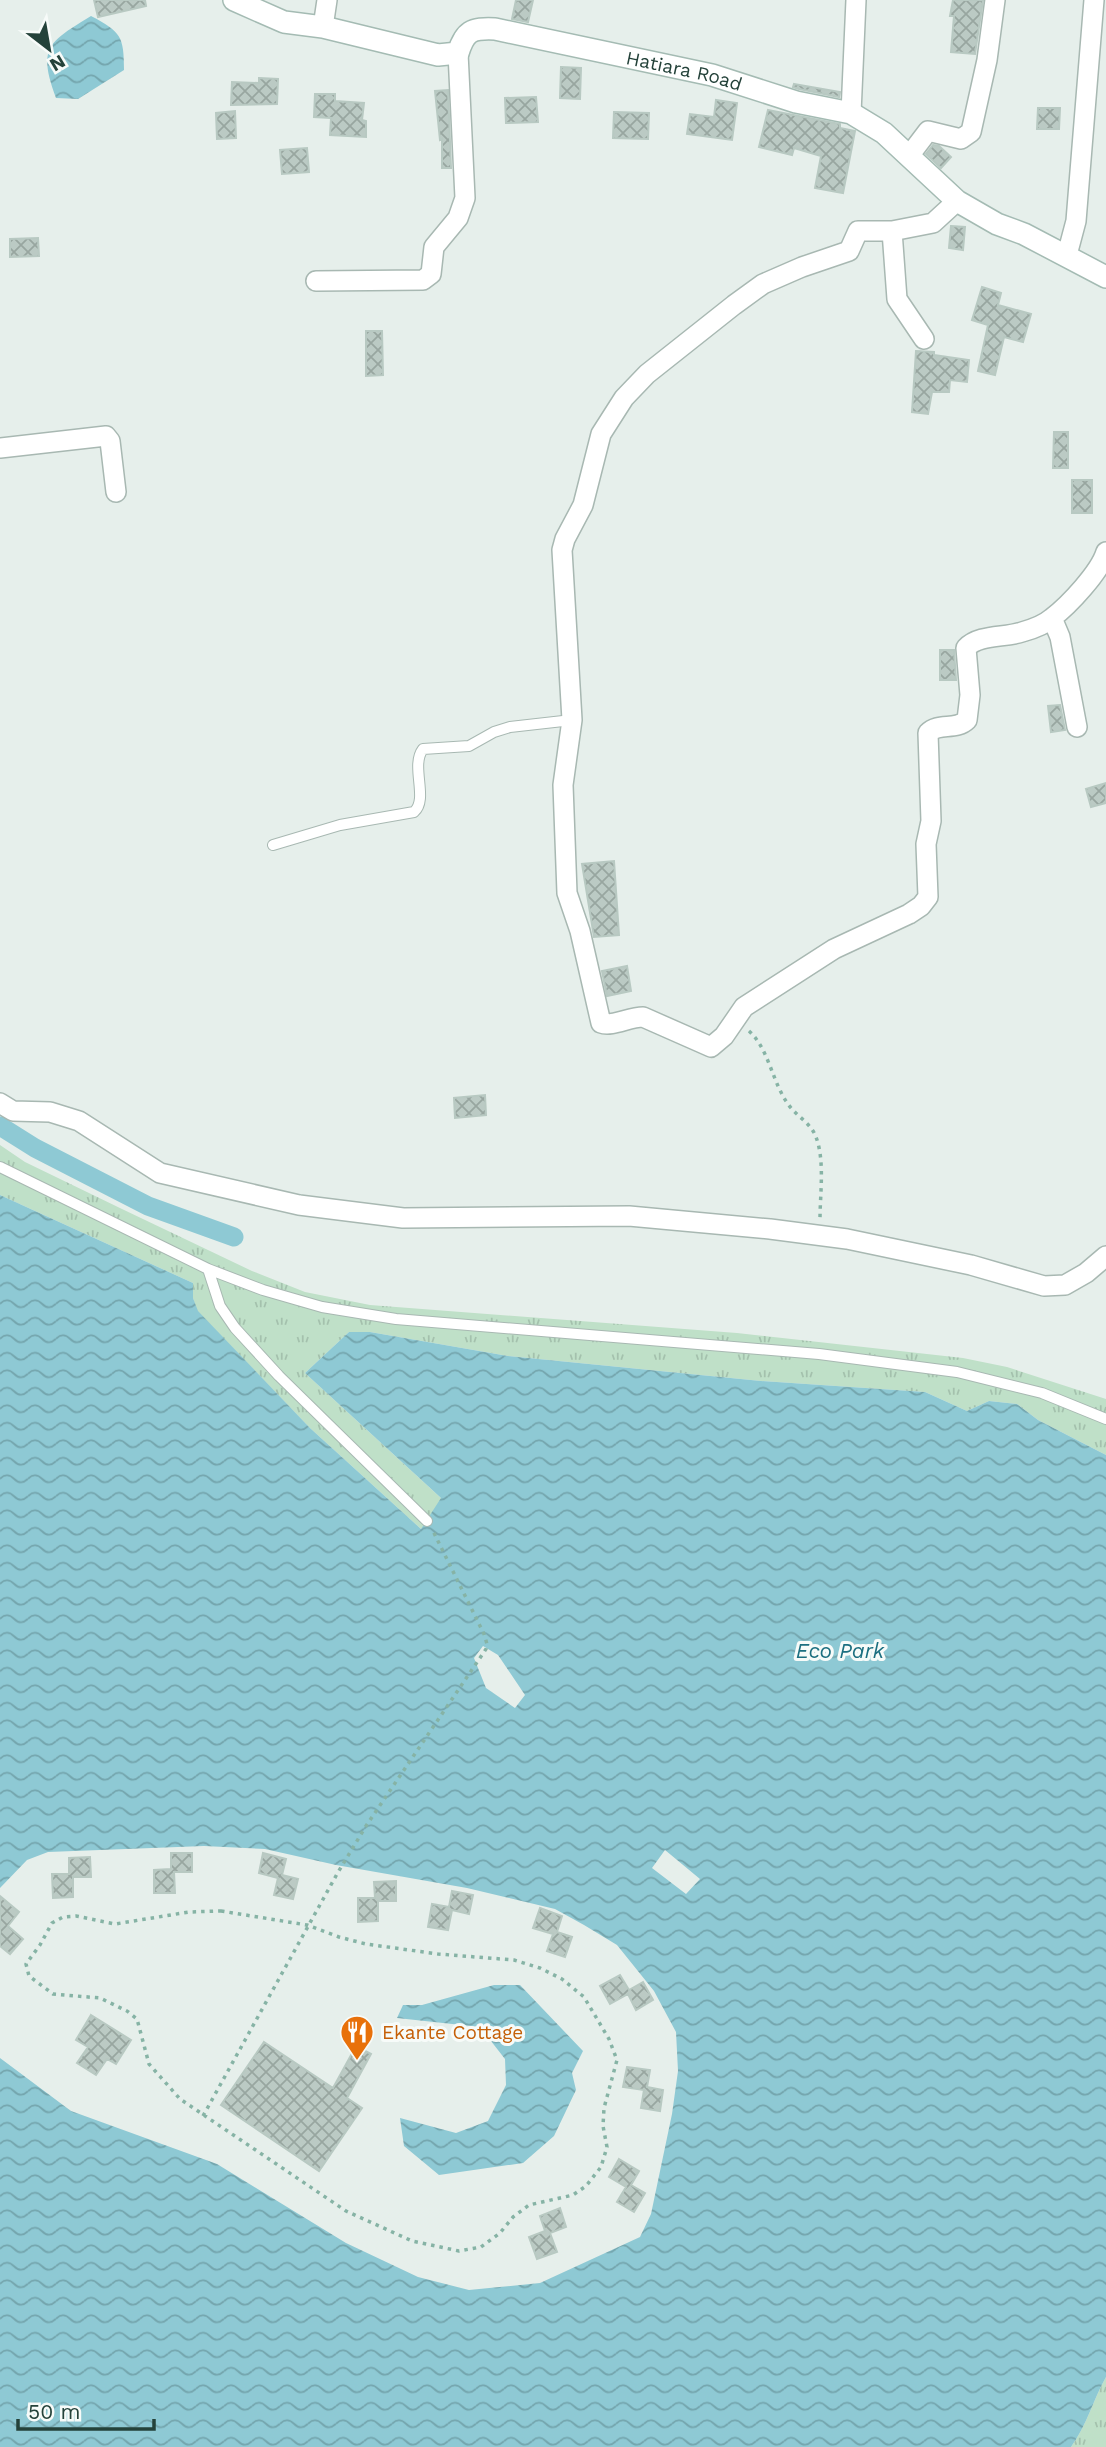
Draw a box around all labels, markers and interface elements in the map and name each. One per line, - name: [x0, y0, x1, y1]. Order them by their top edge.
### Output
- north arrow: [14, 14, 84, 84]
- street label: Hatiara Road: [624, 46, 745, 96]
- text: N: [46, 50, 69, 77]
- water label: Eco Park: [796, 1638, 885, 1663]
- restaurant icon: Ekante Cottage: [338, 2013, 376, 2062]
- place label: Ekante Cottage: [382, 2021, 523, 2044]
- scale bar: [18, 2388, 154, 2432]
- text: 50 m: [28, 2399, 80, 2424]

